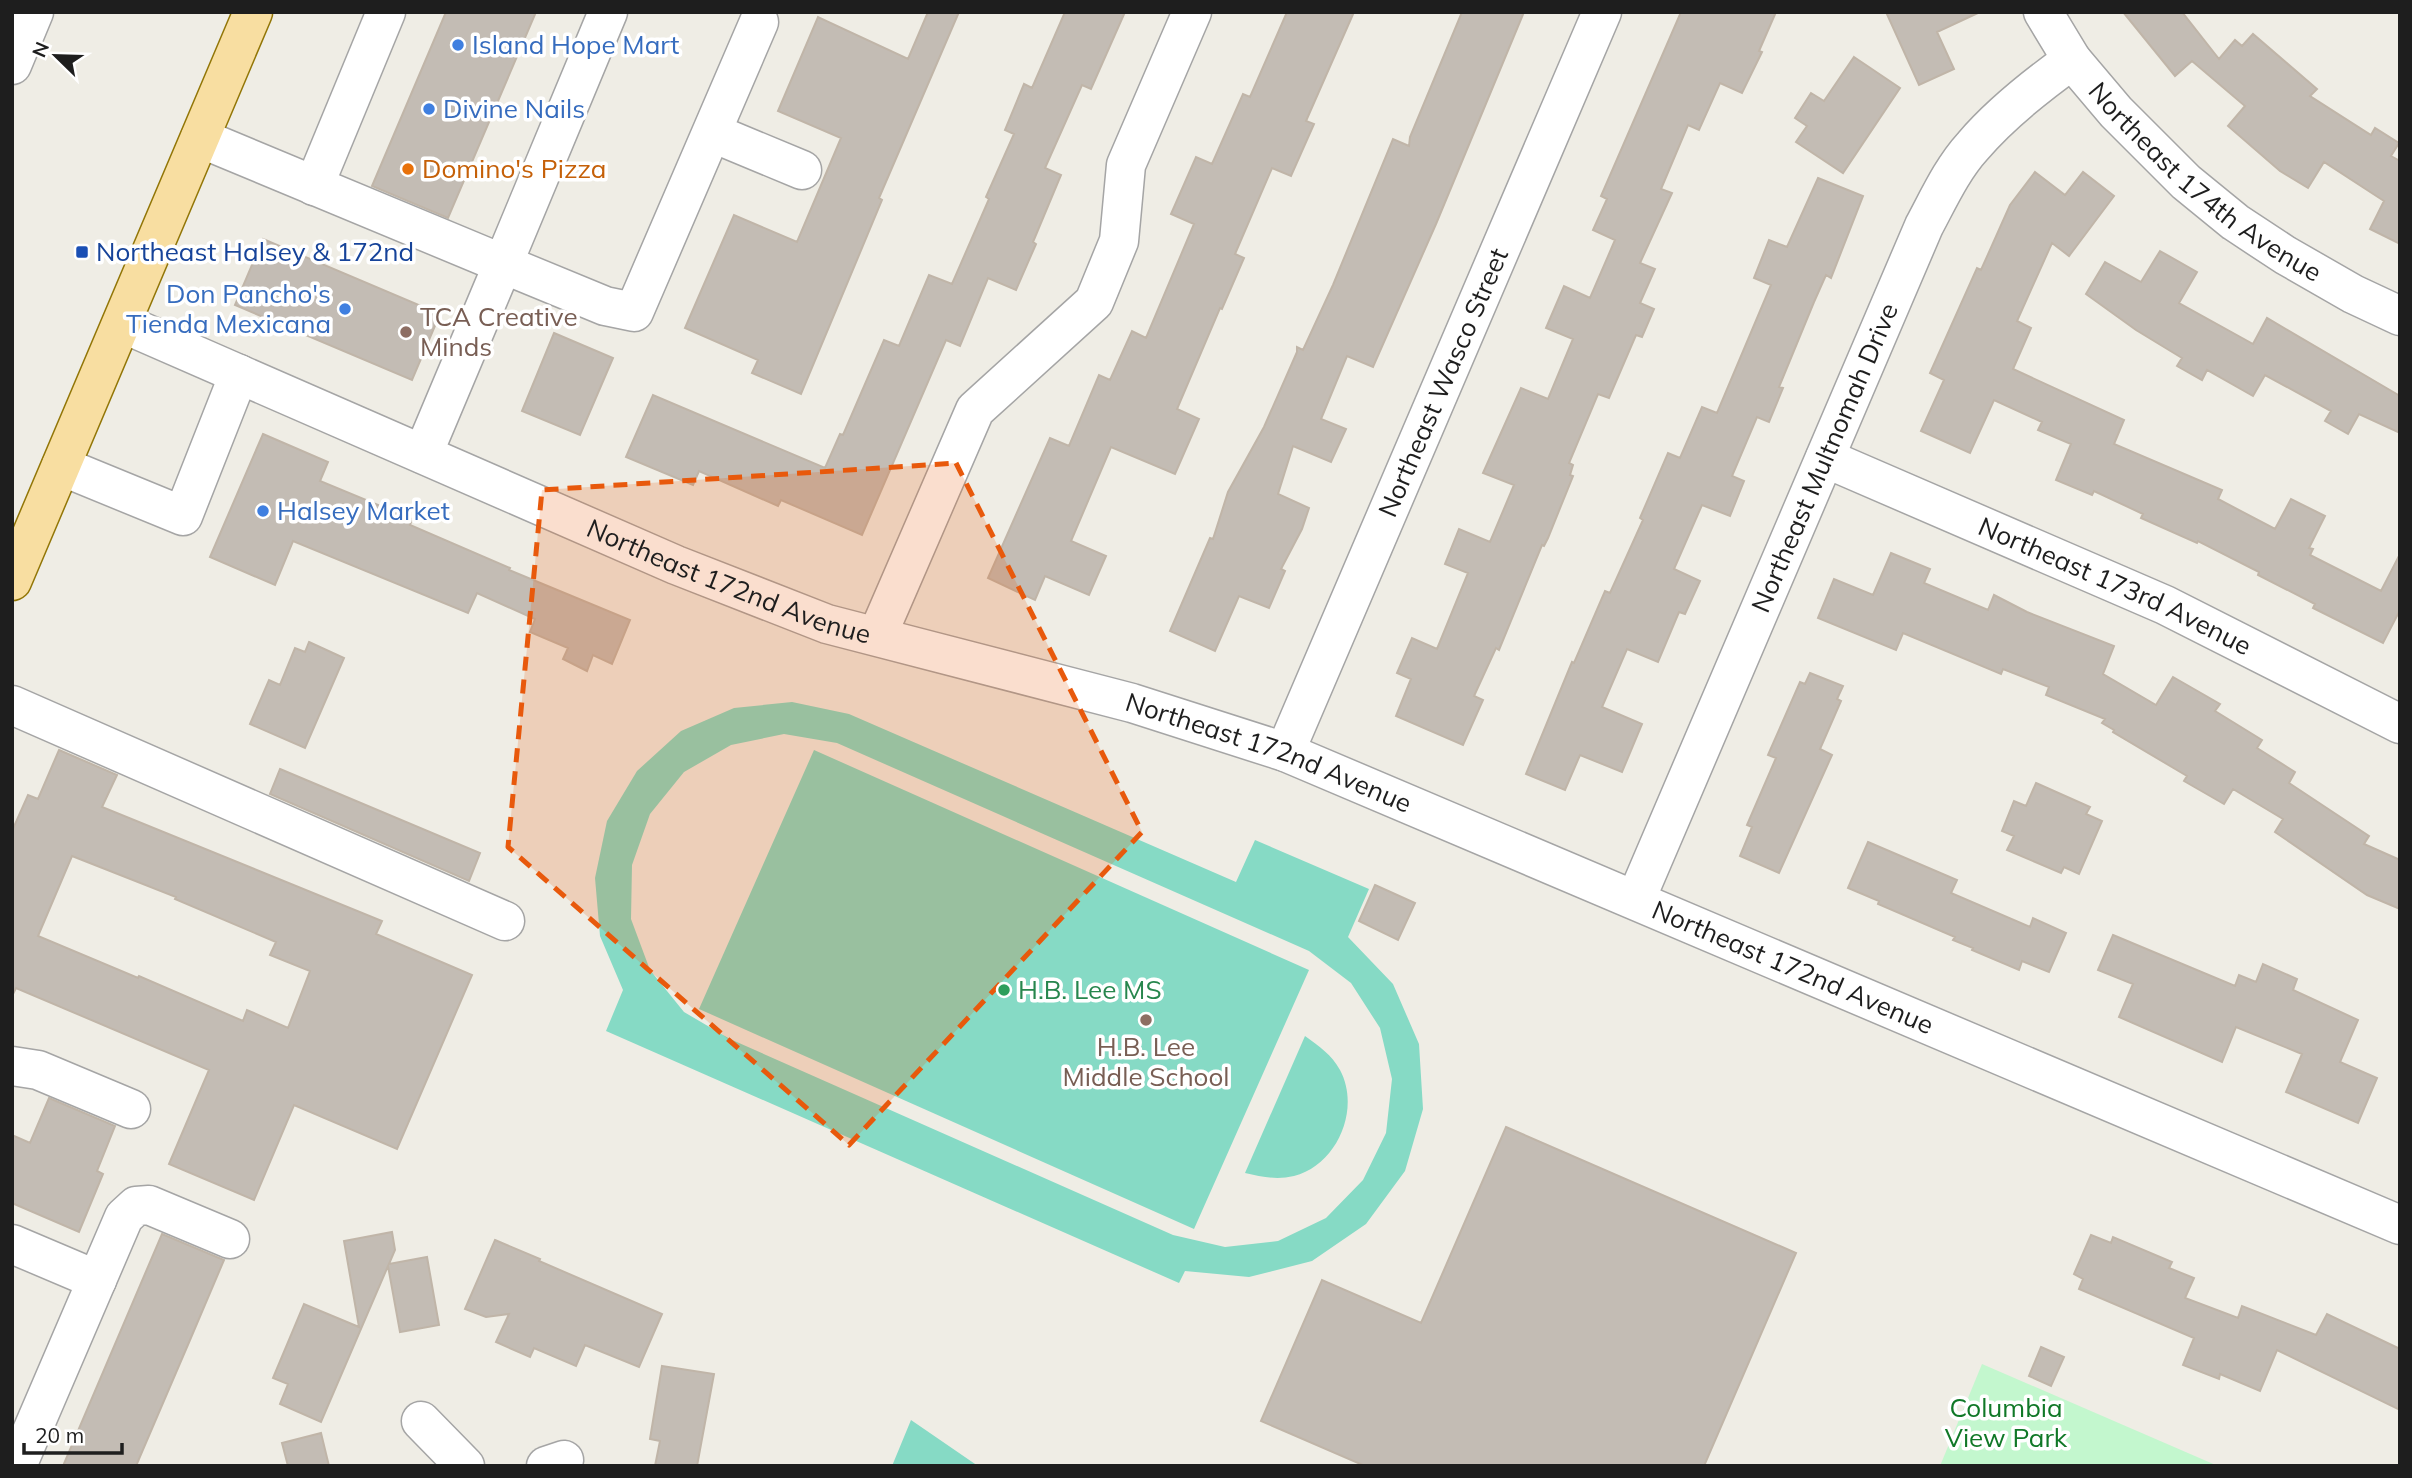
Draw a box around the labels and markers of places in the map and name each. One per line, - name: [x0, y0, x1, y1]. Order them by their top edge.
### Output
- place label: Island Hope Mart: [472, 28, 679, 61]
- marker: Island Hope Mart: [450, 37, 466, 53]
- place label: Divine Nails: [443, 92, 585, 125]
- marker: Divine Nails: [421, 101, 437, 117]
- place label: Domino's Pizza: [422, 152, 606, 185]
- marker: Domino's Pizza: [400, 161, 416, 177]
- place label: Northeast Halsey & 172nd: [96, 235, 414, 268]
- marker: Northeast Halsey & 172nd: [74, 244, 90, 260]
- place label: Don Pancho's Tienda Mexicana: [126, 277, 331, 340]
- place label: TCA Creative Minds: [420, 300, 578, 363]
- marker: Don Pancho's Tienda Mexicana: [337, 301, 353, 317]
- marker: TCA Creative Minds: [398, 324, 414, 340]
- place label: Halsey Market: [277, 494, 450, 527]
- marker: Halsey Market: [255, 503, 271, 519]
- place label: H.B. Lee MS: [1018, 973, 1162, 1006]
- marker: H.B. Lee MS: [996, 982, 1012, 998]
- marker: H.B. Lee Middle School: [1138, 1012, 1154, 1028]
- place label: H.B. Lee Middle School: [1063, 1030, 1230, 1093]

